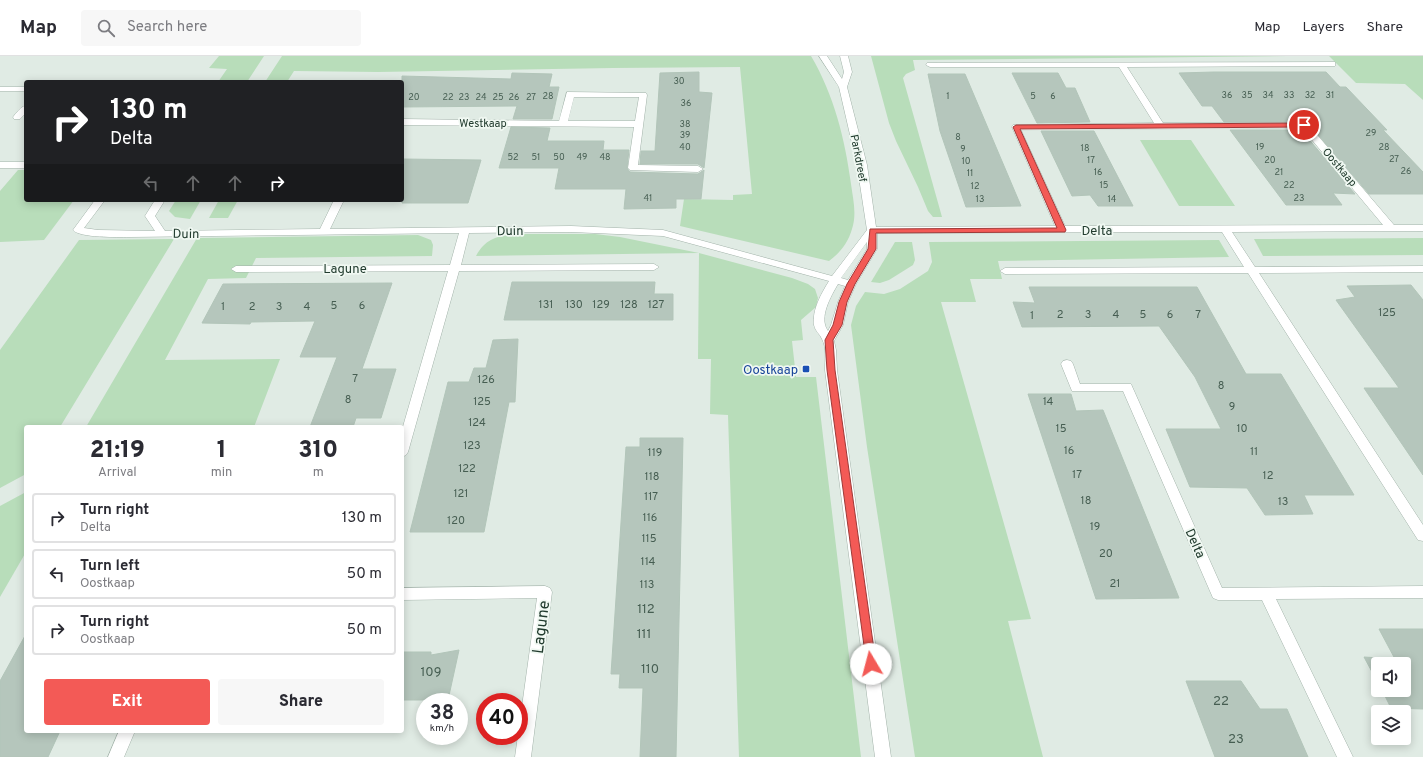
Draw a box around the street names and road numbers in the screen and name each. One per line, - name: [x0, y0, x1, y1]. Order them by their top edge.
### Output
- street label: Westkaap: [459, 117, 507, 131]
- street label: Parkdreef: [847, 133, 870, 183]
- street label: Oostkaap: [1319, 145, 1360, 190]
- street label: Duin: [496, 224, 524, 240]
- street label: Delta: [1082, 224, 1112, 240]
- street label: Duin: [172, 227, 200, 243]
- street label: Lagune: [323, 262, 367, 278]
- street label: Delta: [1181, 527, 1208, 561]
- street label: Lagune: [529, 599, 555, 655]

